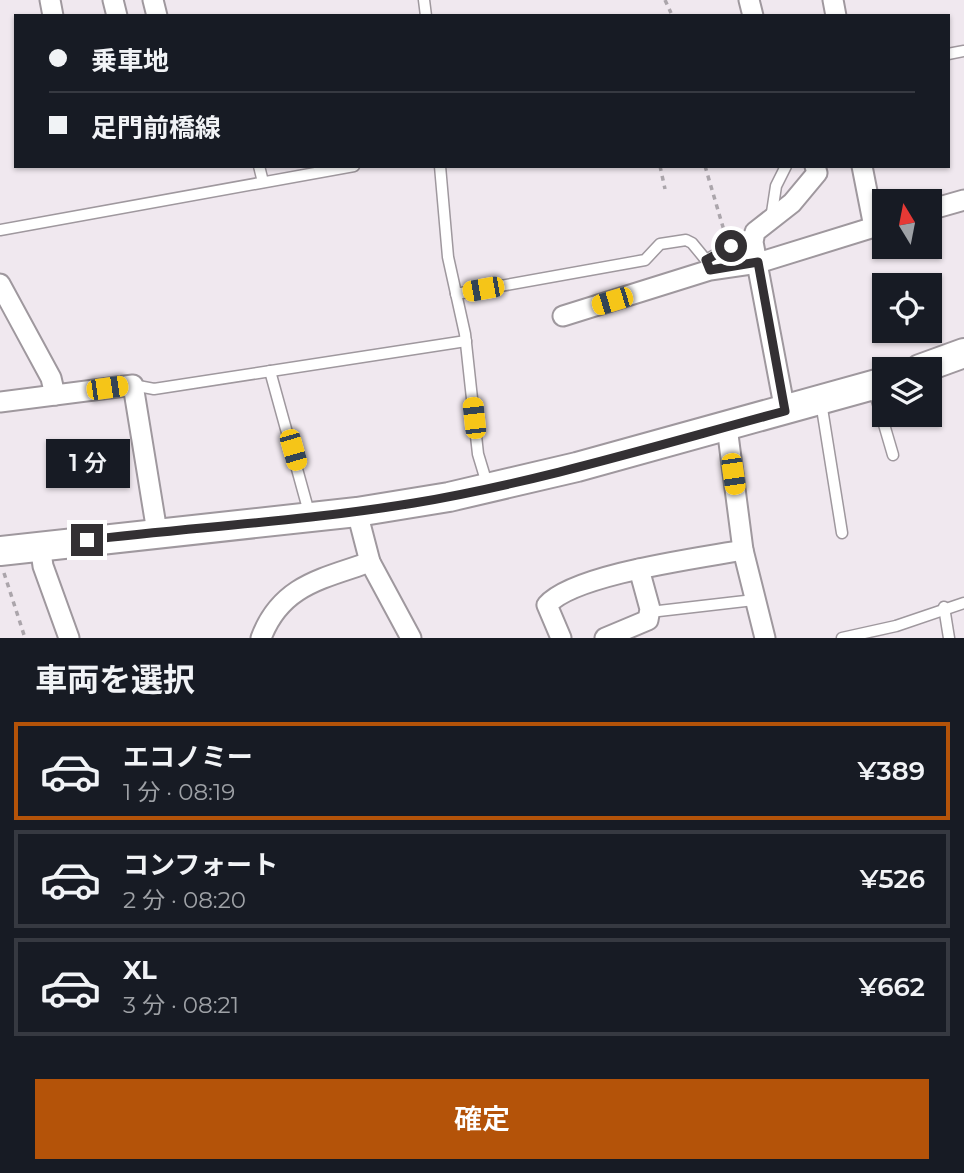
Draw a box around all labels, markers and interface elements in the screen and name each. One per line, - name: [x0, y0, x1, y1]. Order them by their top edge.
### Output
- text: 乗車地: [91, 45, 169, 77]
- text: 足門前橋線: [91, 112, 221, 144]
- north arrow: [872, 189, 942, 259]
- map controls: [872, 189, 942, 427]
- route start: [715, 230, 747, 262]
- button: locate: [872, 273, 942, 343]
- car: [461, 275, 506, 303]
- car: [589, 285, 636, 317]
- button: layers: [872, 357, 942, 427]
- car: [85, 375, 130, 401]
- car: [462, 396, 487, 440]
- car: [278, 427, 309, 473]
- callout: 1 分: [45, 438, 129, 488]
- text: 1 分: [69, 449, 107, 477]
- car: [720, 452, 747, 496]
- route end: [71, 524, 103, 556]
- text: 車両を選択: [35, 660, 195, 699]
- icon: car: [39, 740, 102, 803]
- text: エコノミー: [123, 741, 253, 773]
- text: ¥389: [858, 755, 925, 787]
- text: 1 分 · 08:19: [123, 778, 235, 806]
- icon: car: [39, 848, 102, 911]
- text: コンフォート: [123, 849, 278, 881]
- text: ¥526: [860, 863, 925, 895]
- text: 2 分 · 08:20: [123, 886, 246, 914]
- text: XL: [123, 954, 157, 986]
- icon: car: [39, 956, 102, 1019]
- text: ¥662: [859, 971, 925, 1003]
- text: 3 分 · 08:21: [123, 991, 239, 1019]
- button: 確定: [35, 1079, 929, 1159]

